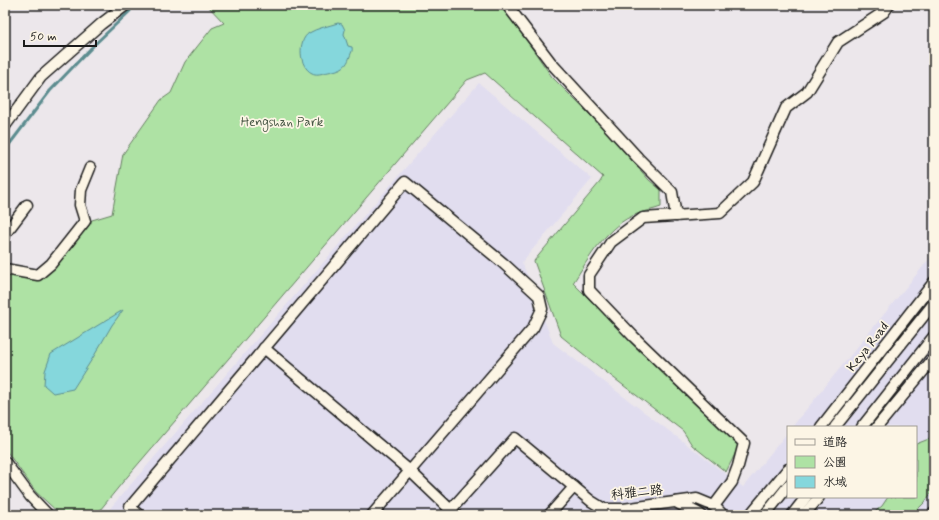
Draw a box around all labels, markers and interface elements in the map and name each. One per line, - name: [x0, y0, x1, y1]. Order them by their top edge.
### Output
- scale bar: [24, 22, 96, 48]
- text: 50 m: [30, 29, 57, 45]
- park label: Hengshan Park: [241, 114, 324, 132]
- street label: Keya Road: [843, 319, 893, 375]
- legend: [787, 426, 917, 498]
- text: 道路: [823, 435, 847, 451]
- text: 公園: [823, 455, 847, 471]
- text: 水域: [823, 475, 847, 491]
- street label: 科雅二路: [610, 482, 664, 504]

